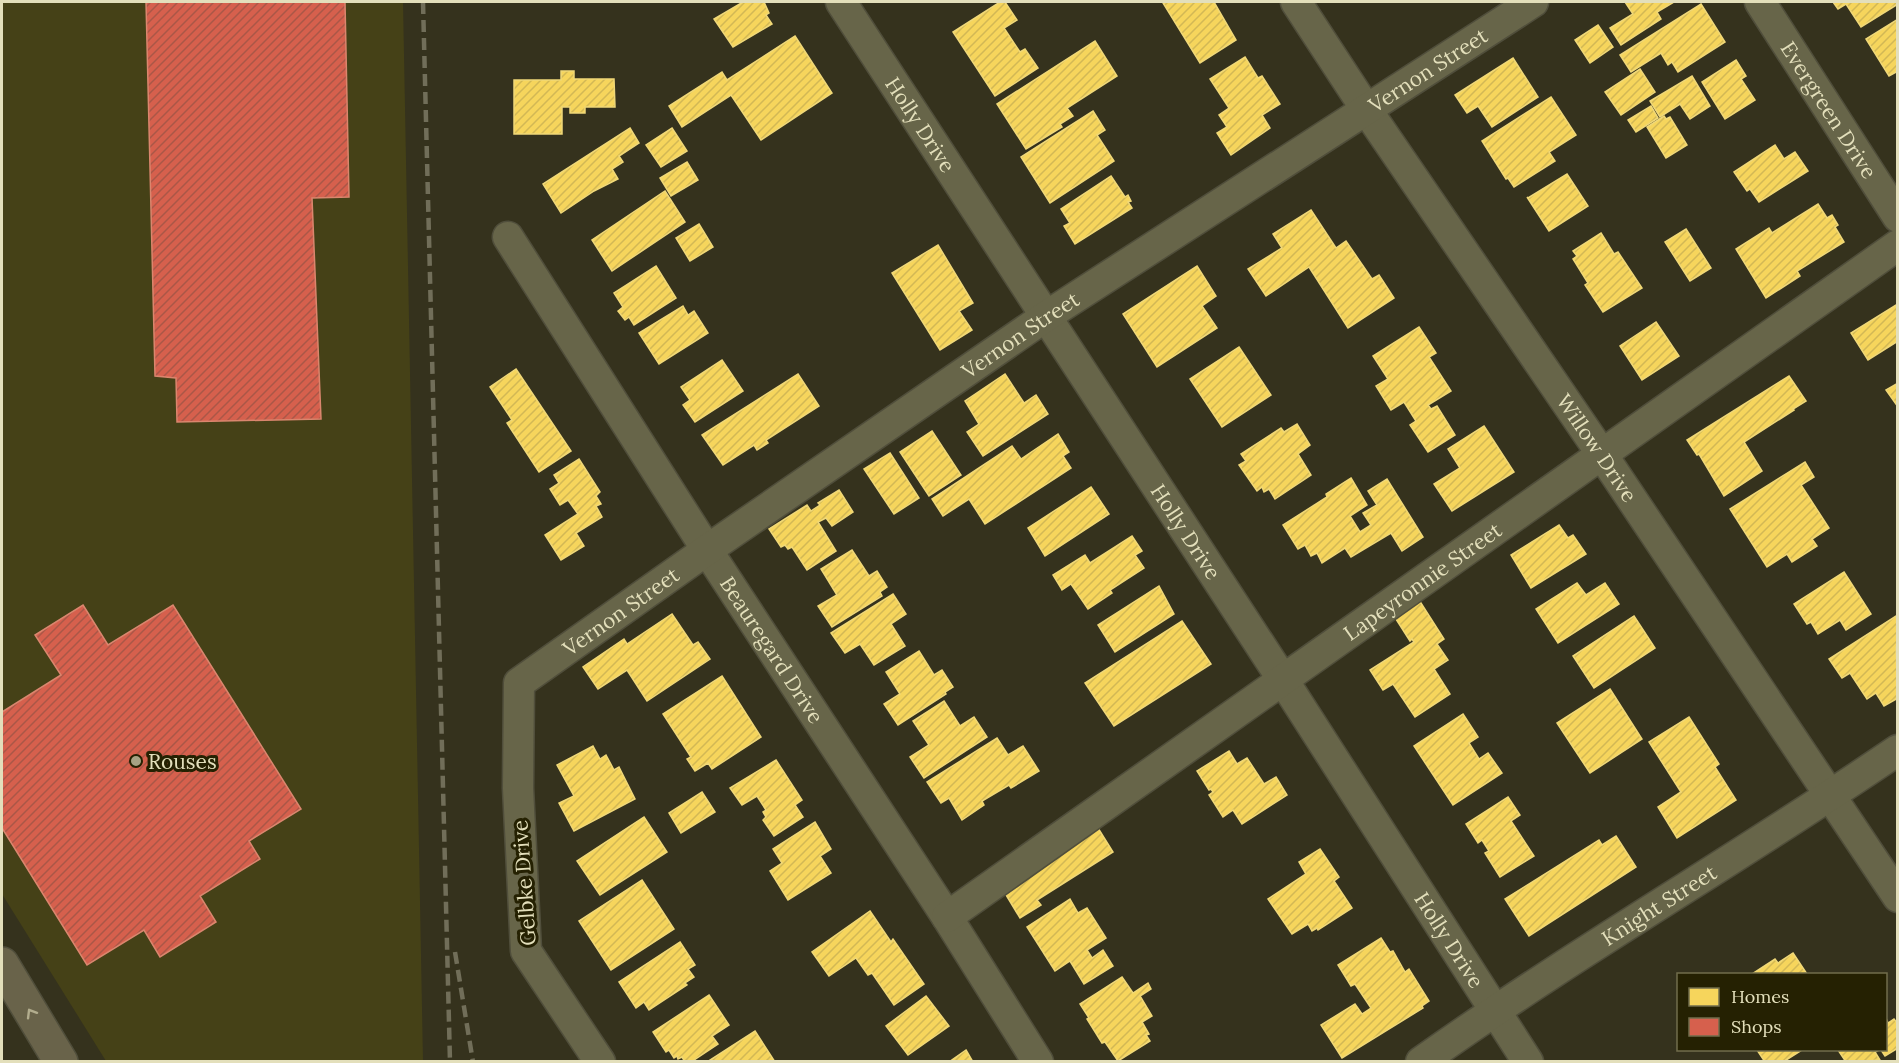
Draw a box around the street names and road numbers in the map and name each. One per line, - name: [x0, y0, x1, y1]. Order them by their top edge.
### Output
- street label: Vernon Street: [1362, 21, 1493, 119]
- street label: Evergreen Drive: [1775, 36, 1883, 183]
- street label: Holly Drive: [880, 71, 962, 177]
- street label: Vernon Street: [955, 285, 1085, 385]
- street label: Willow Drive: [1551, 388, 1643, 507]
- street label: Holly Drive: [1145, 479, 1227, 584]
- street label: Lapeyronnie Street: [1338, 515, 1507, 646]
- street label: Vernon Street: [556, 560, 685, 662]
- street label: Beauregard Drive: [714, 571, 830, 728]
- street label: Gelbke Drive: [506, 819, 542, 947]
- street label: Knight Street: [1596, 858, 1722, 951]
- street label: Holly Drive: [1409, 887, 1490, 993]

